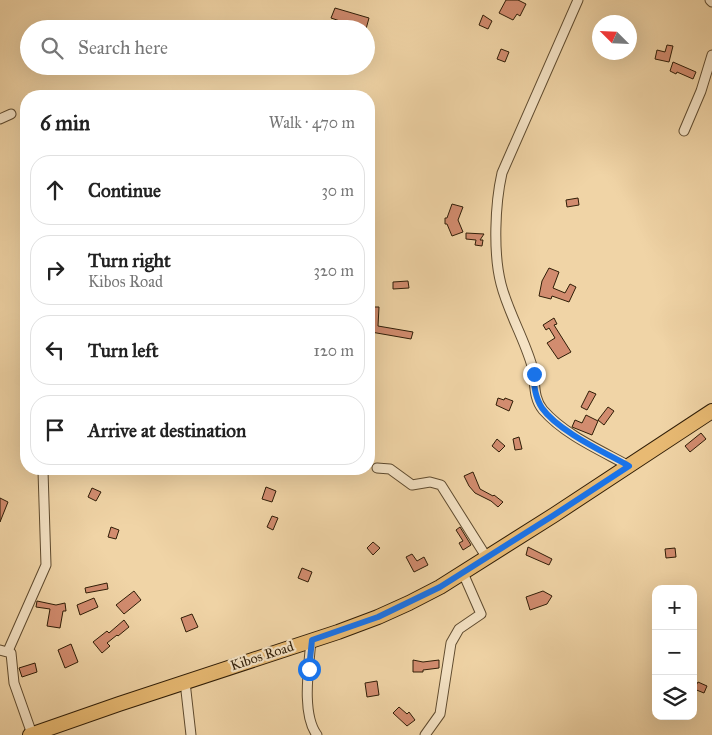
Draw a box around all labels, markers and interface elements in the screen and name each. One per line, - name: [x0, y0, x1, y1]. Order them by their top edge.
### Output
- north arrow: [592, 15, 637, 60]
- search box: [20, 20, 375, 75]
- icon: search: [38, 34, 66, 62]
- text: Search here: [78, 36, 168, 59]
- text: 6 min: [40, 110, 90, 136]
- text: Walk · 470 m: [269, 113, 355, 132]
- icon: ahead: [41, 176, 69, 204]
- text: Continue: [88, 179, 161, 202]
- text: 30 m: [321, 181, 354, 200]
- text: Turn right: [88, 249, 171, 272]
- icon: right: [41, 256, 69, 284]
- text: 320 m: [314, 261, 354, 280]
- text: Kibos Road: [88, 272, 163, 291]
- icon: left: [41, 336, 69, 364]
- text: Turn left: [88, 339, 158, 362]
- text: 120 m: [314, 341, 354, 360]
- route end: [523, 363, 546, 386]
- icon: arrive: [41, 416, 69, 444]
- text: Arrive at destination: [88, 419, 246, 442]
- map controls: [652, 585, 697, 720]
- button: +: [652, 585, 697, 630]
- button: −: [652, 630, 697, 675]
- street label: Kibos Road: [228, 638, 296, 674]
- route start: [298, 658, 321, 681]
- button: layers: [652, 675, 697, 720]

